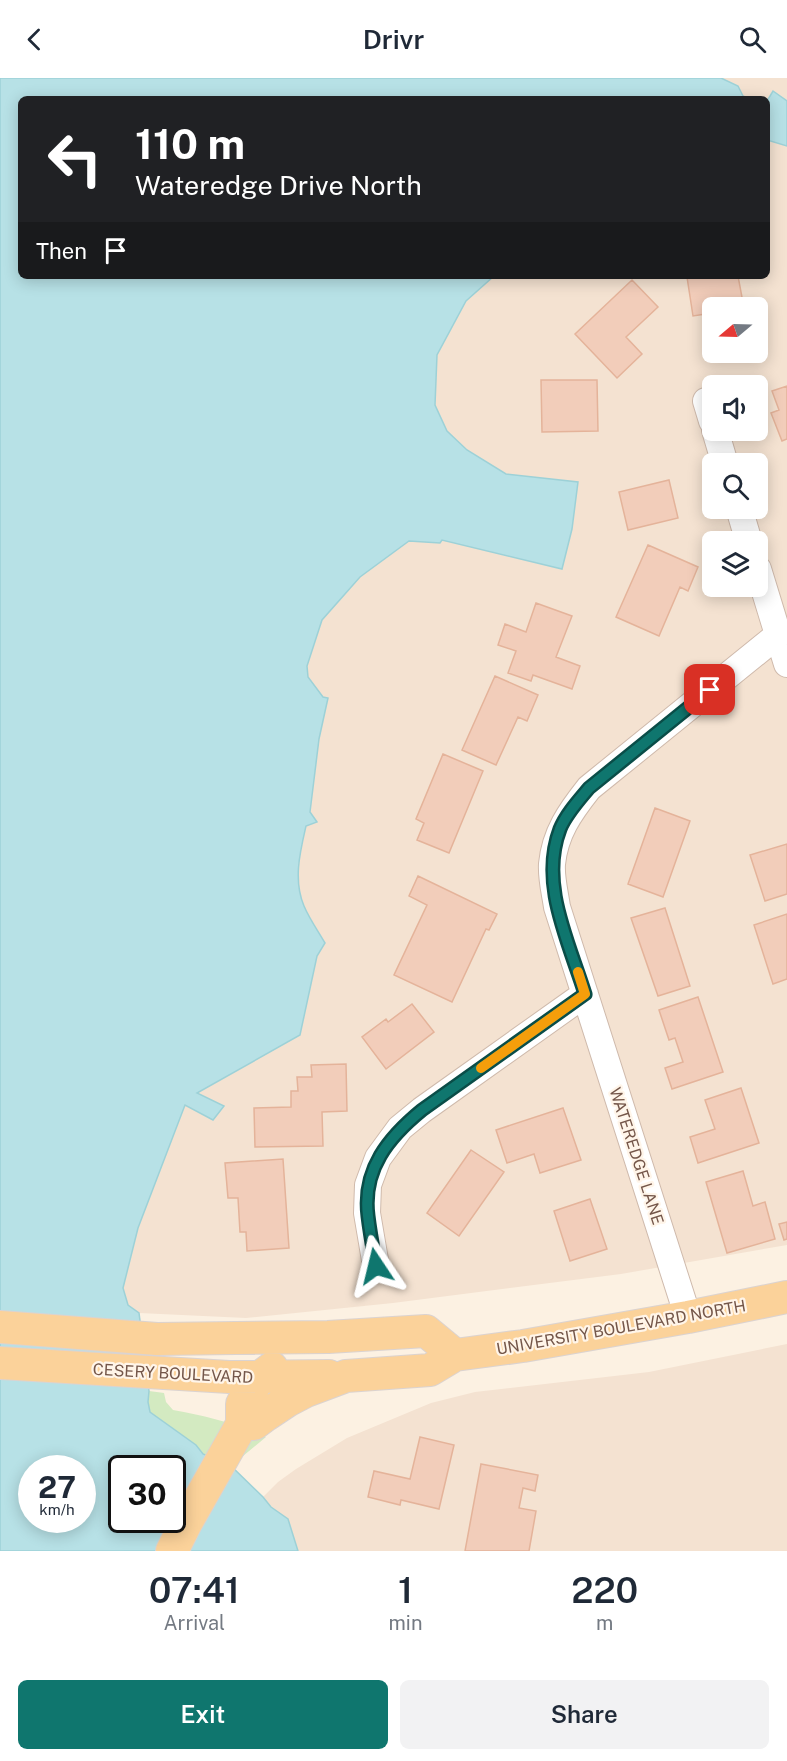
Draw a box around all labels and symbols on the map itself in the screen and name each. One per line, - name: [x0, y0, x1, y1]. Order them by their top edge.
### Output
- north arrow: [702, 297, 768, 363]
- pin: [684, 664, 735, 715]
- street label: WATEREDGE LANE: [605, 1085, 668, 1227]
- position arrow: [344, 1234, 408, 1298]
- street label: UNIVERSITY BOULEVARD NORTH: [495, 1296, 747, 1359]
- street label: CESERY BOULEVARD: [92, 1360, 254, 1387]
- speed limit sign: 30: [108, 1455, 186, 1533]

